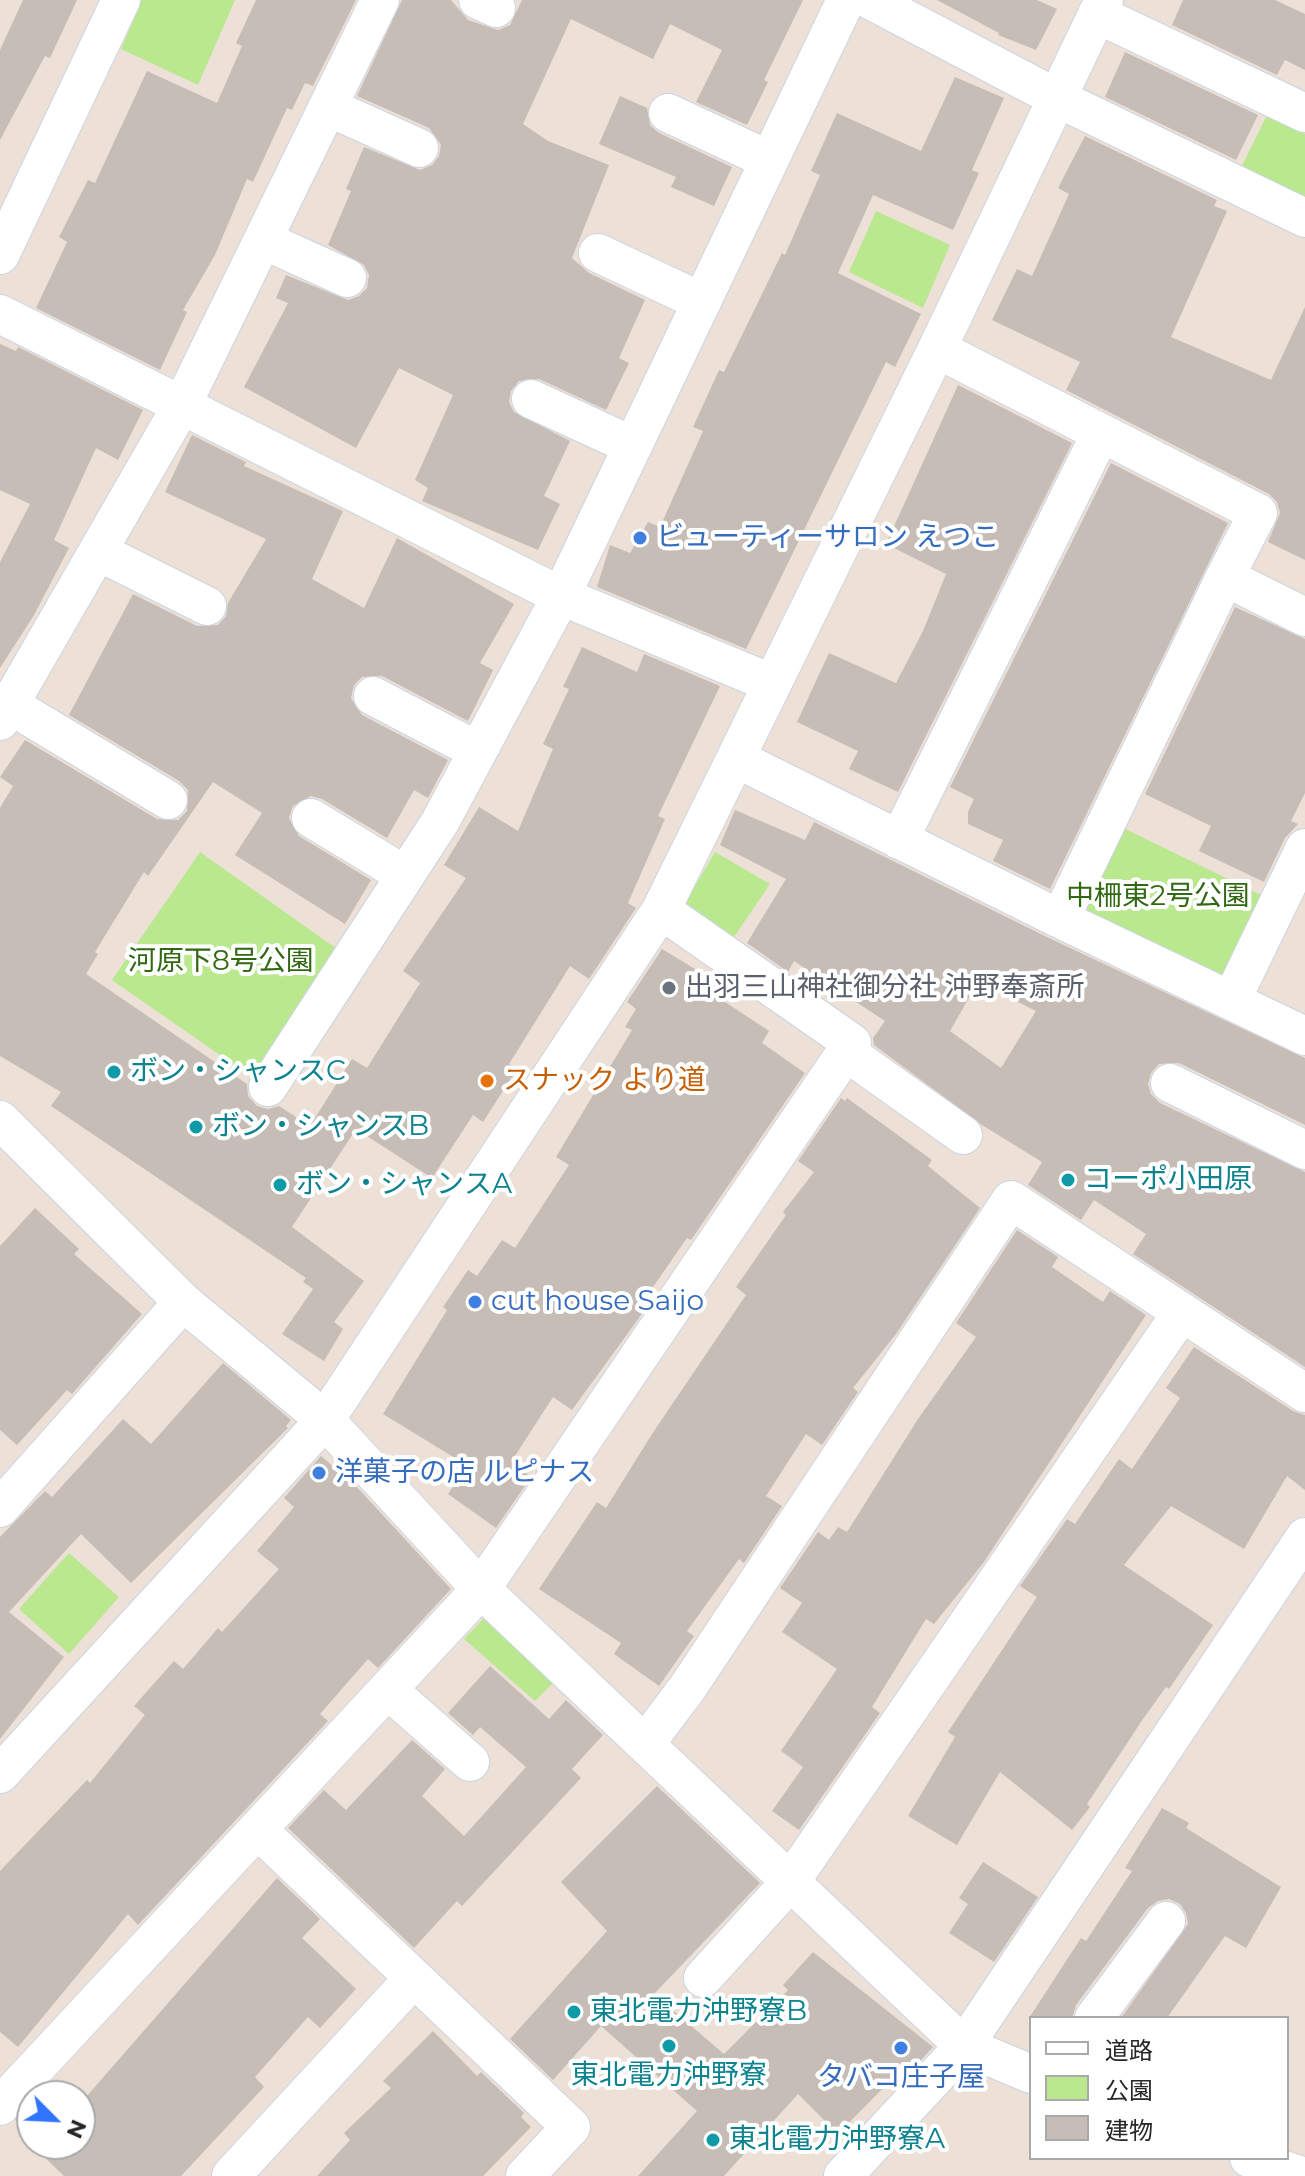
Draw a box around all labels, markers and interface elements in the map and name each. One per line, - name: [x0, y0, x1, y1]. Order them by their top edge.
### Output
- place label: ビューティーサロン えつこ: [656, 521, 999, 555]
- marker: ビューティーサロン えつこ: [631, 529, 649, 547]
- park label: 中柵東2号公園: [1066, 880, 1250, 914]
- park label: 河原下8号公園: [128, 945, 314, 979]
- place label: 出羽三山神社御分社 沖野奉斎所: [685, 971, 1084, 1005]
- marker: 出羽三山神社御分社 沖野奉斎所: [660, 979, 678, 997]
- place label: ボン・シャンスC: [130, 1055, 346, 1089]
- marker: ボン・シャンスC: [105, 1063, 123, 1081]
- place label: スナック より道: [503, 1064, 706, 1098]
- marker: スナック より道: [478, 1072, 496, 1090]
- place label: ボン・シャンスB: [212, 1110, 429, 1144]
- marker: ボン・シャンスB: [187, 1118, 205, 1136]
- place label: コーポ小田原: [1084, 1163, 1252, 1197]
- place label: ボン・シャンスA: [296, 1168, 512, 1202]
- marker: コーポ小田原: [1059, 1171, 1077, 1189]
- marker: ボン・シャンスA: [271, 1176, 289, 1194]
- place label: cut house Saijo: [491, 1285, 704, 1319]
- marker: cut house Saijo: [466, 1293, 484, 1311]
- place label: 洋菓子の店 ルピナス: [335, 1456, 594, 1490]
- marker: 洋菓子の店 ルピナス: [310, 1464, 328, 1482]
- place label: 東北電力沖野寮B: [590, 1995, 807, 2029]
- marker: 東北電力沖野寮B: [565, 2003, 583, 2021]
- legend: [1029, 2016, 1289, 2160]
- text: 道路: [1105, 2036, 1153, 2065]
- marker: 東北電力沖野寮: [660, 2037, 678, 2055]
- marker: タバコ庄子屋: [892, 2039, 910, 2057]
- place label: 東北電力沖野寮: [571, 2059, 767, 2093]
- place label: タバコ庄子屋: [817, 2061, 985, 2095]
- text: 公園: [1105, 2076, 1153, 2105]
- north arrow: [16, 2080, 96, 2160]
- text: N: [61, 2116, 93, 2143]
- text: 建物: [1105, 2116, 1153, 2145]
- place label: 東北電力沖野寮A: [729, 2123, 945, 2157]
- marker: 東北電力沖野寮A: [704, 2131, 722, 2149]

